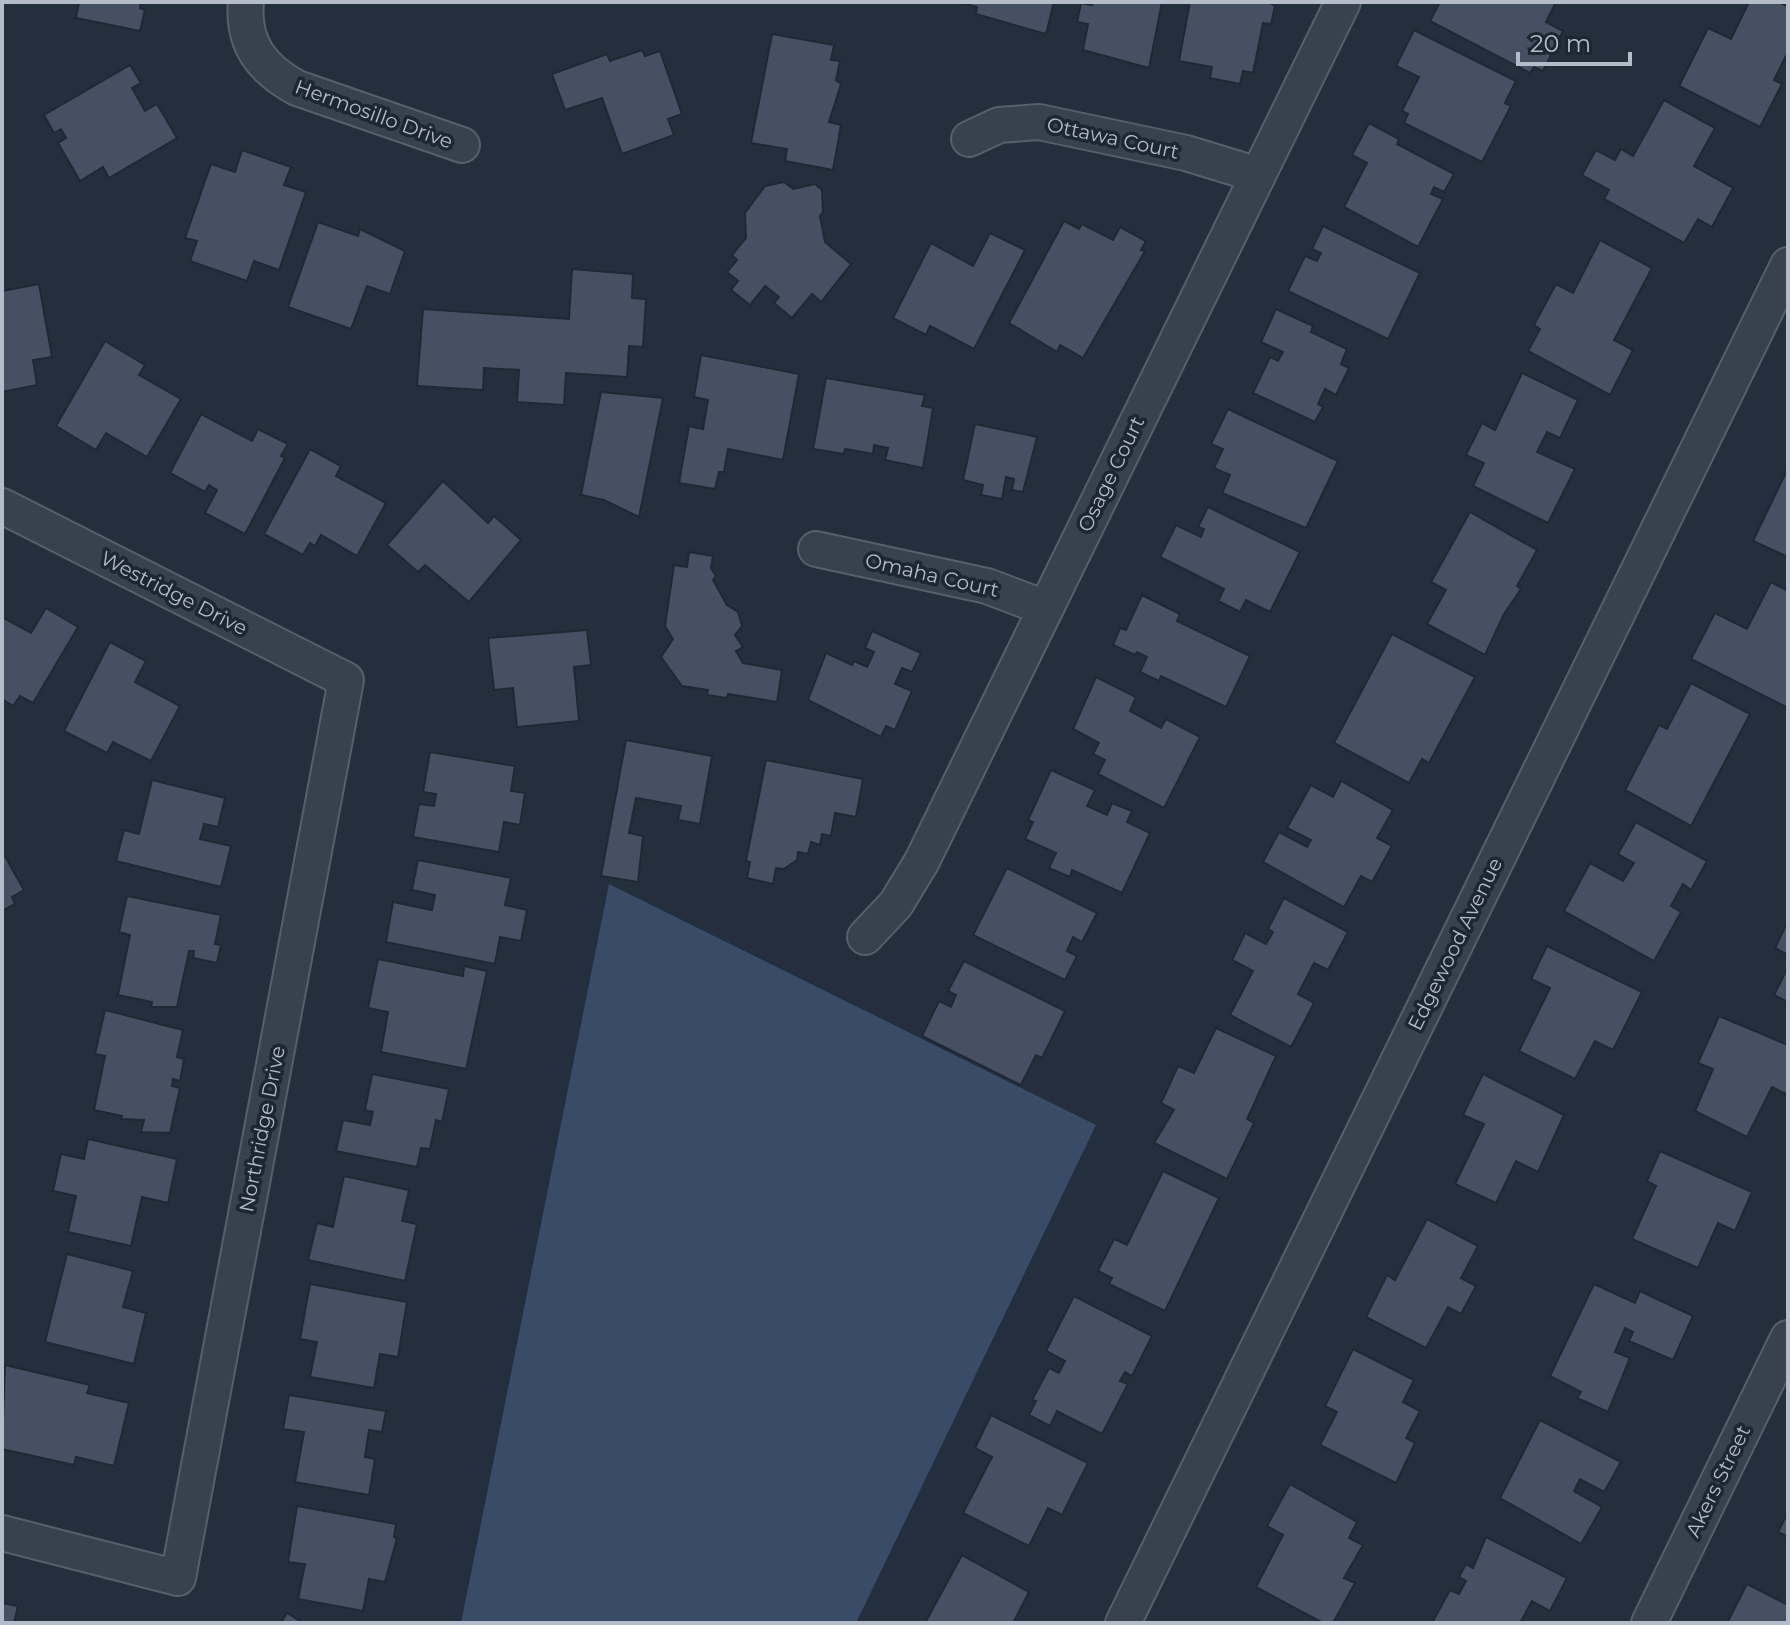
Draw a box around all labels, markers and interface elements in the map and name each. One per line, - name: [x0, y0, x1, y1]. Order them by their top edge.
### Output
- scale bar: [1518, 16, 1630, 66]
- text: 20 m: [1530, 29, 1591, 58]
- street label: Hermosillo Drive: [292, 74, 456, 154]
- street label: Ottawa Court: [1045, 112, 1181, 164]
- street label: Osage Court: [1073, 412, 1149, 536]
- street label: Westridge Drive: [97, 546, 251, 640]
- street label: Omaha Court: [863, 548, 1001, 602]
- street label: Edgewood Avenue: [1403, 854, 1507, 1034]
- street label: Northridge Drive: [234, 1044, 290, 1214]
- street label: Akers Street: [1681, 1421, 1755, 1541]

